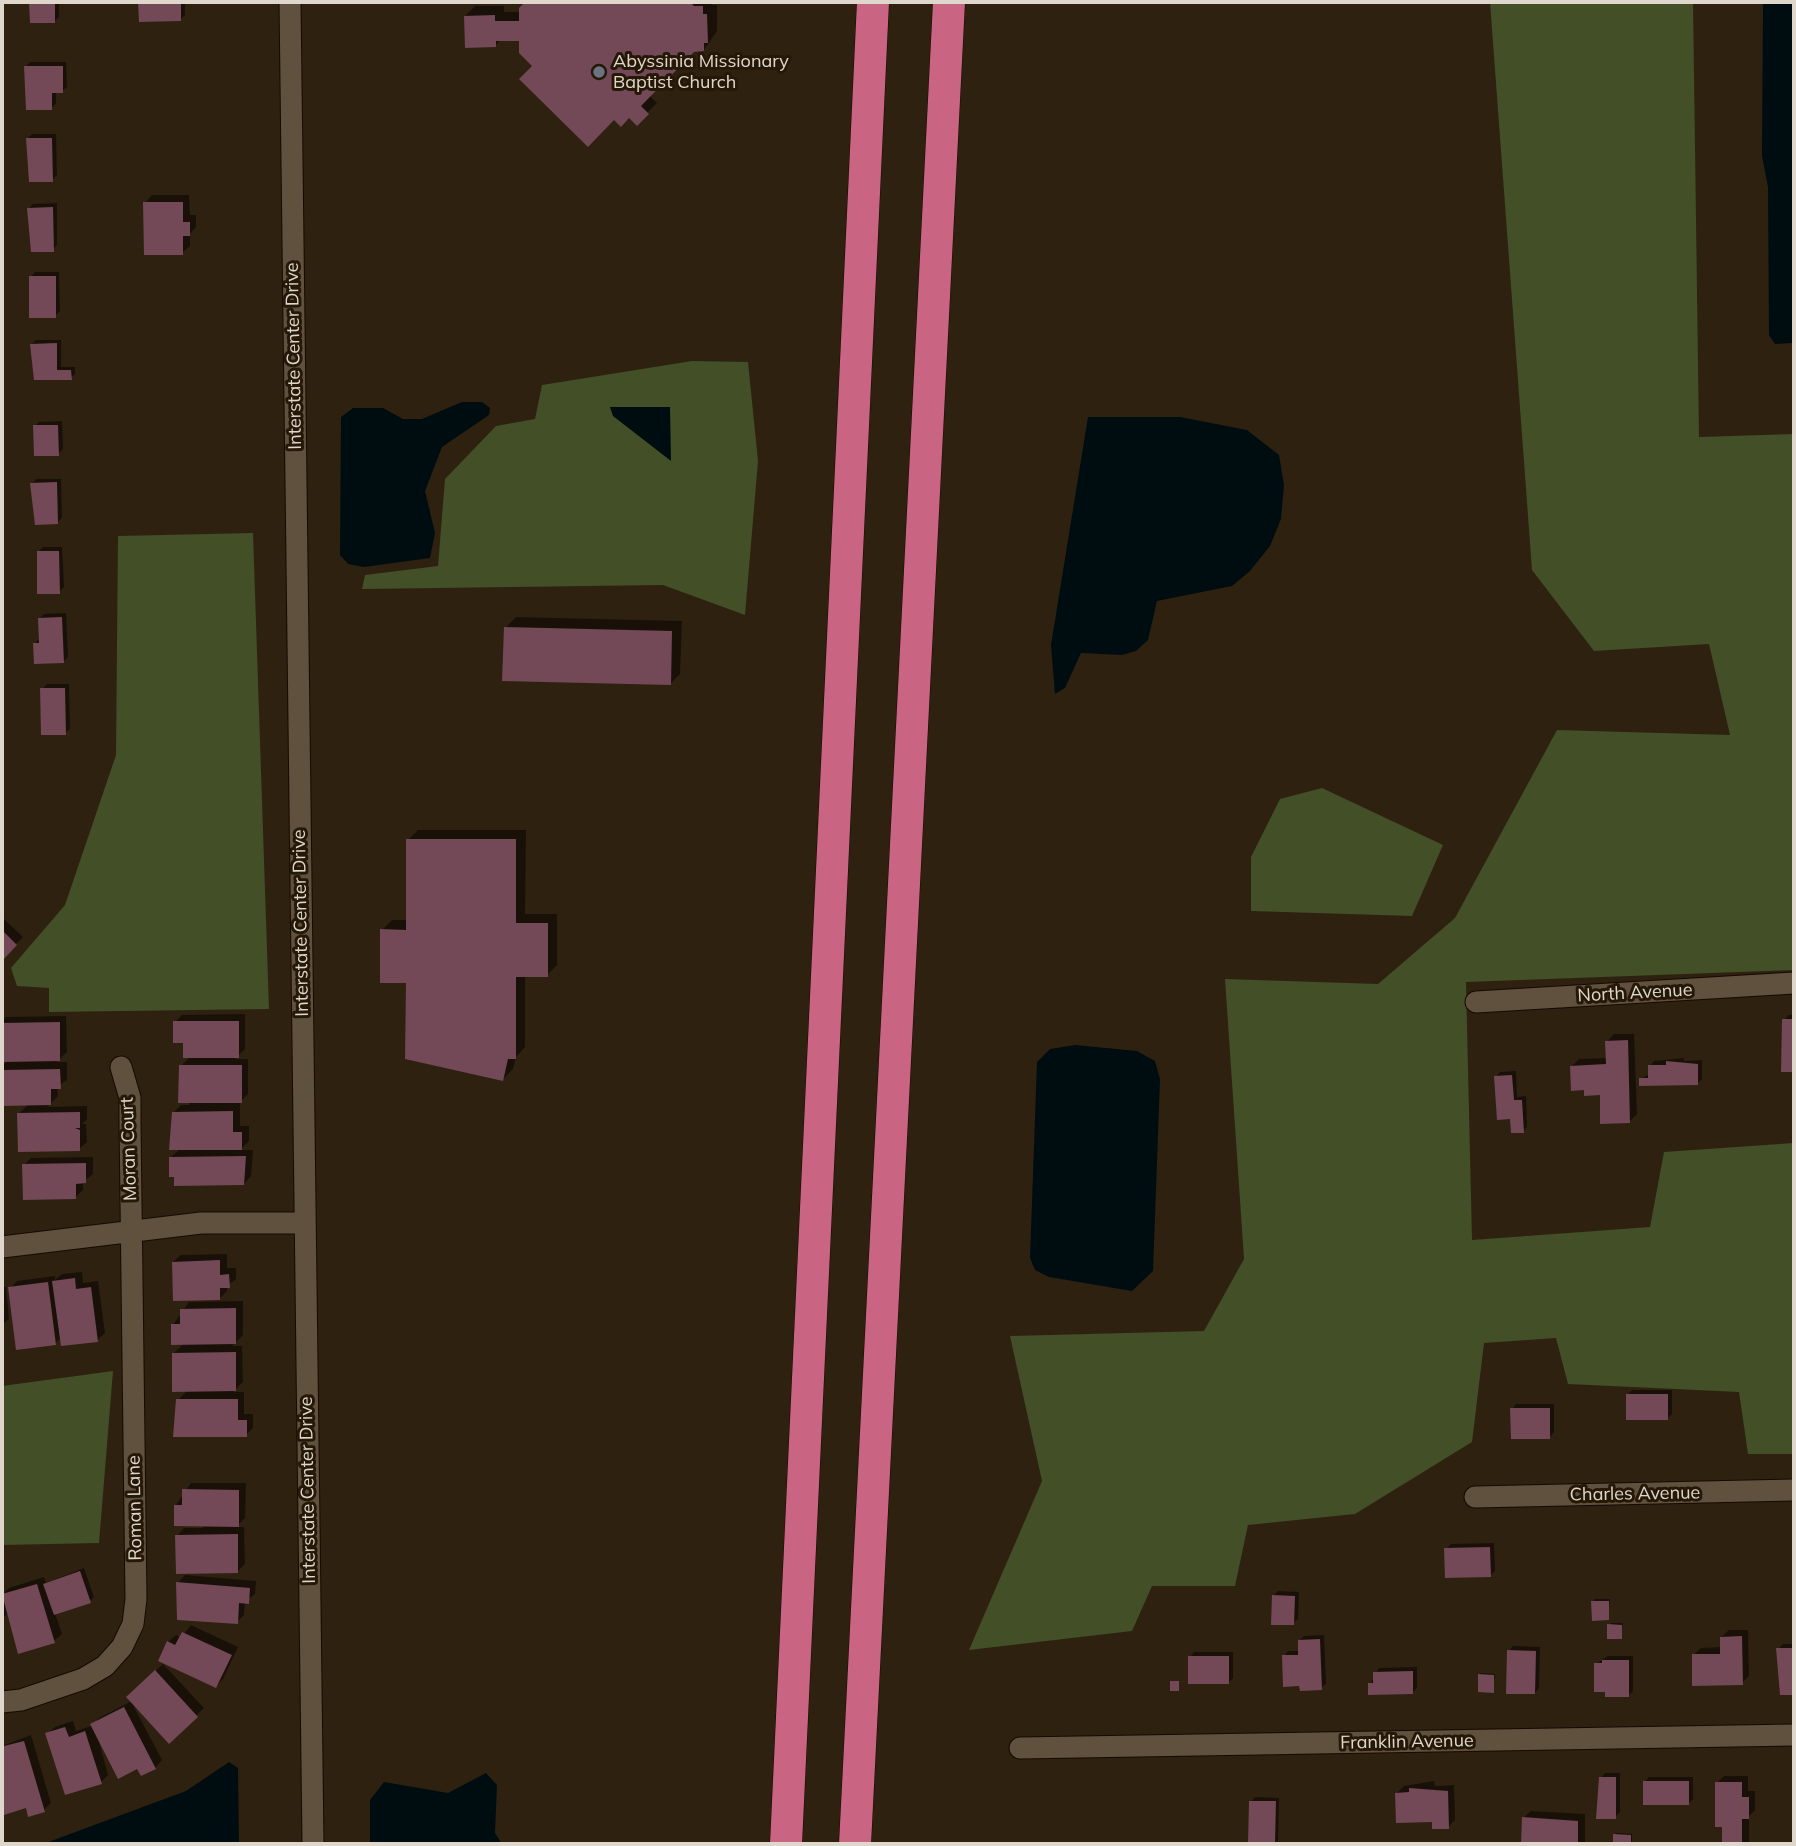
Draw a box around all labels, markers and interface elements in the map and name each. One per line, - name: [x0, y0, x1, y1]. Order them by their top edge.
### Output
- place label: Abyssinia Missionary Baptist Church: [613, 51, 789, 94]
- marker: Abyssinia Missionary Baptist Church: [591, 64, 607, 80]
- street label: Interstate Center Drive: [282, 262, 306, 450]
- street label: Interstate Center Drive: [289, 829, 313, 1017]
- street label: North Avenue: [1577, 979, 1693, 1007]
- street label: Moran Court: [116, 1097, 142, 1201]
- street label: Interstate Center Drive: [296, 1396, 320, 1584]
- street label: Roman Lane: [123, 1455, 147, 1561]
- street label: Charles Avenue: [1570, 1482, 1700, 1506]
- street label: Franklin Avenue: [1340, 1730, 1474, 1754]

